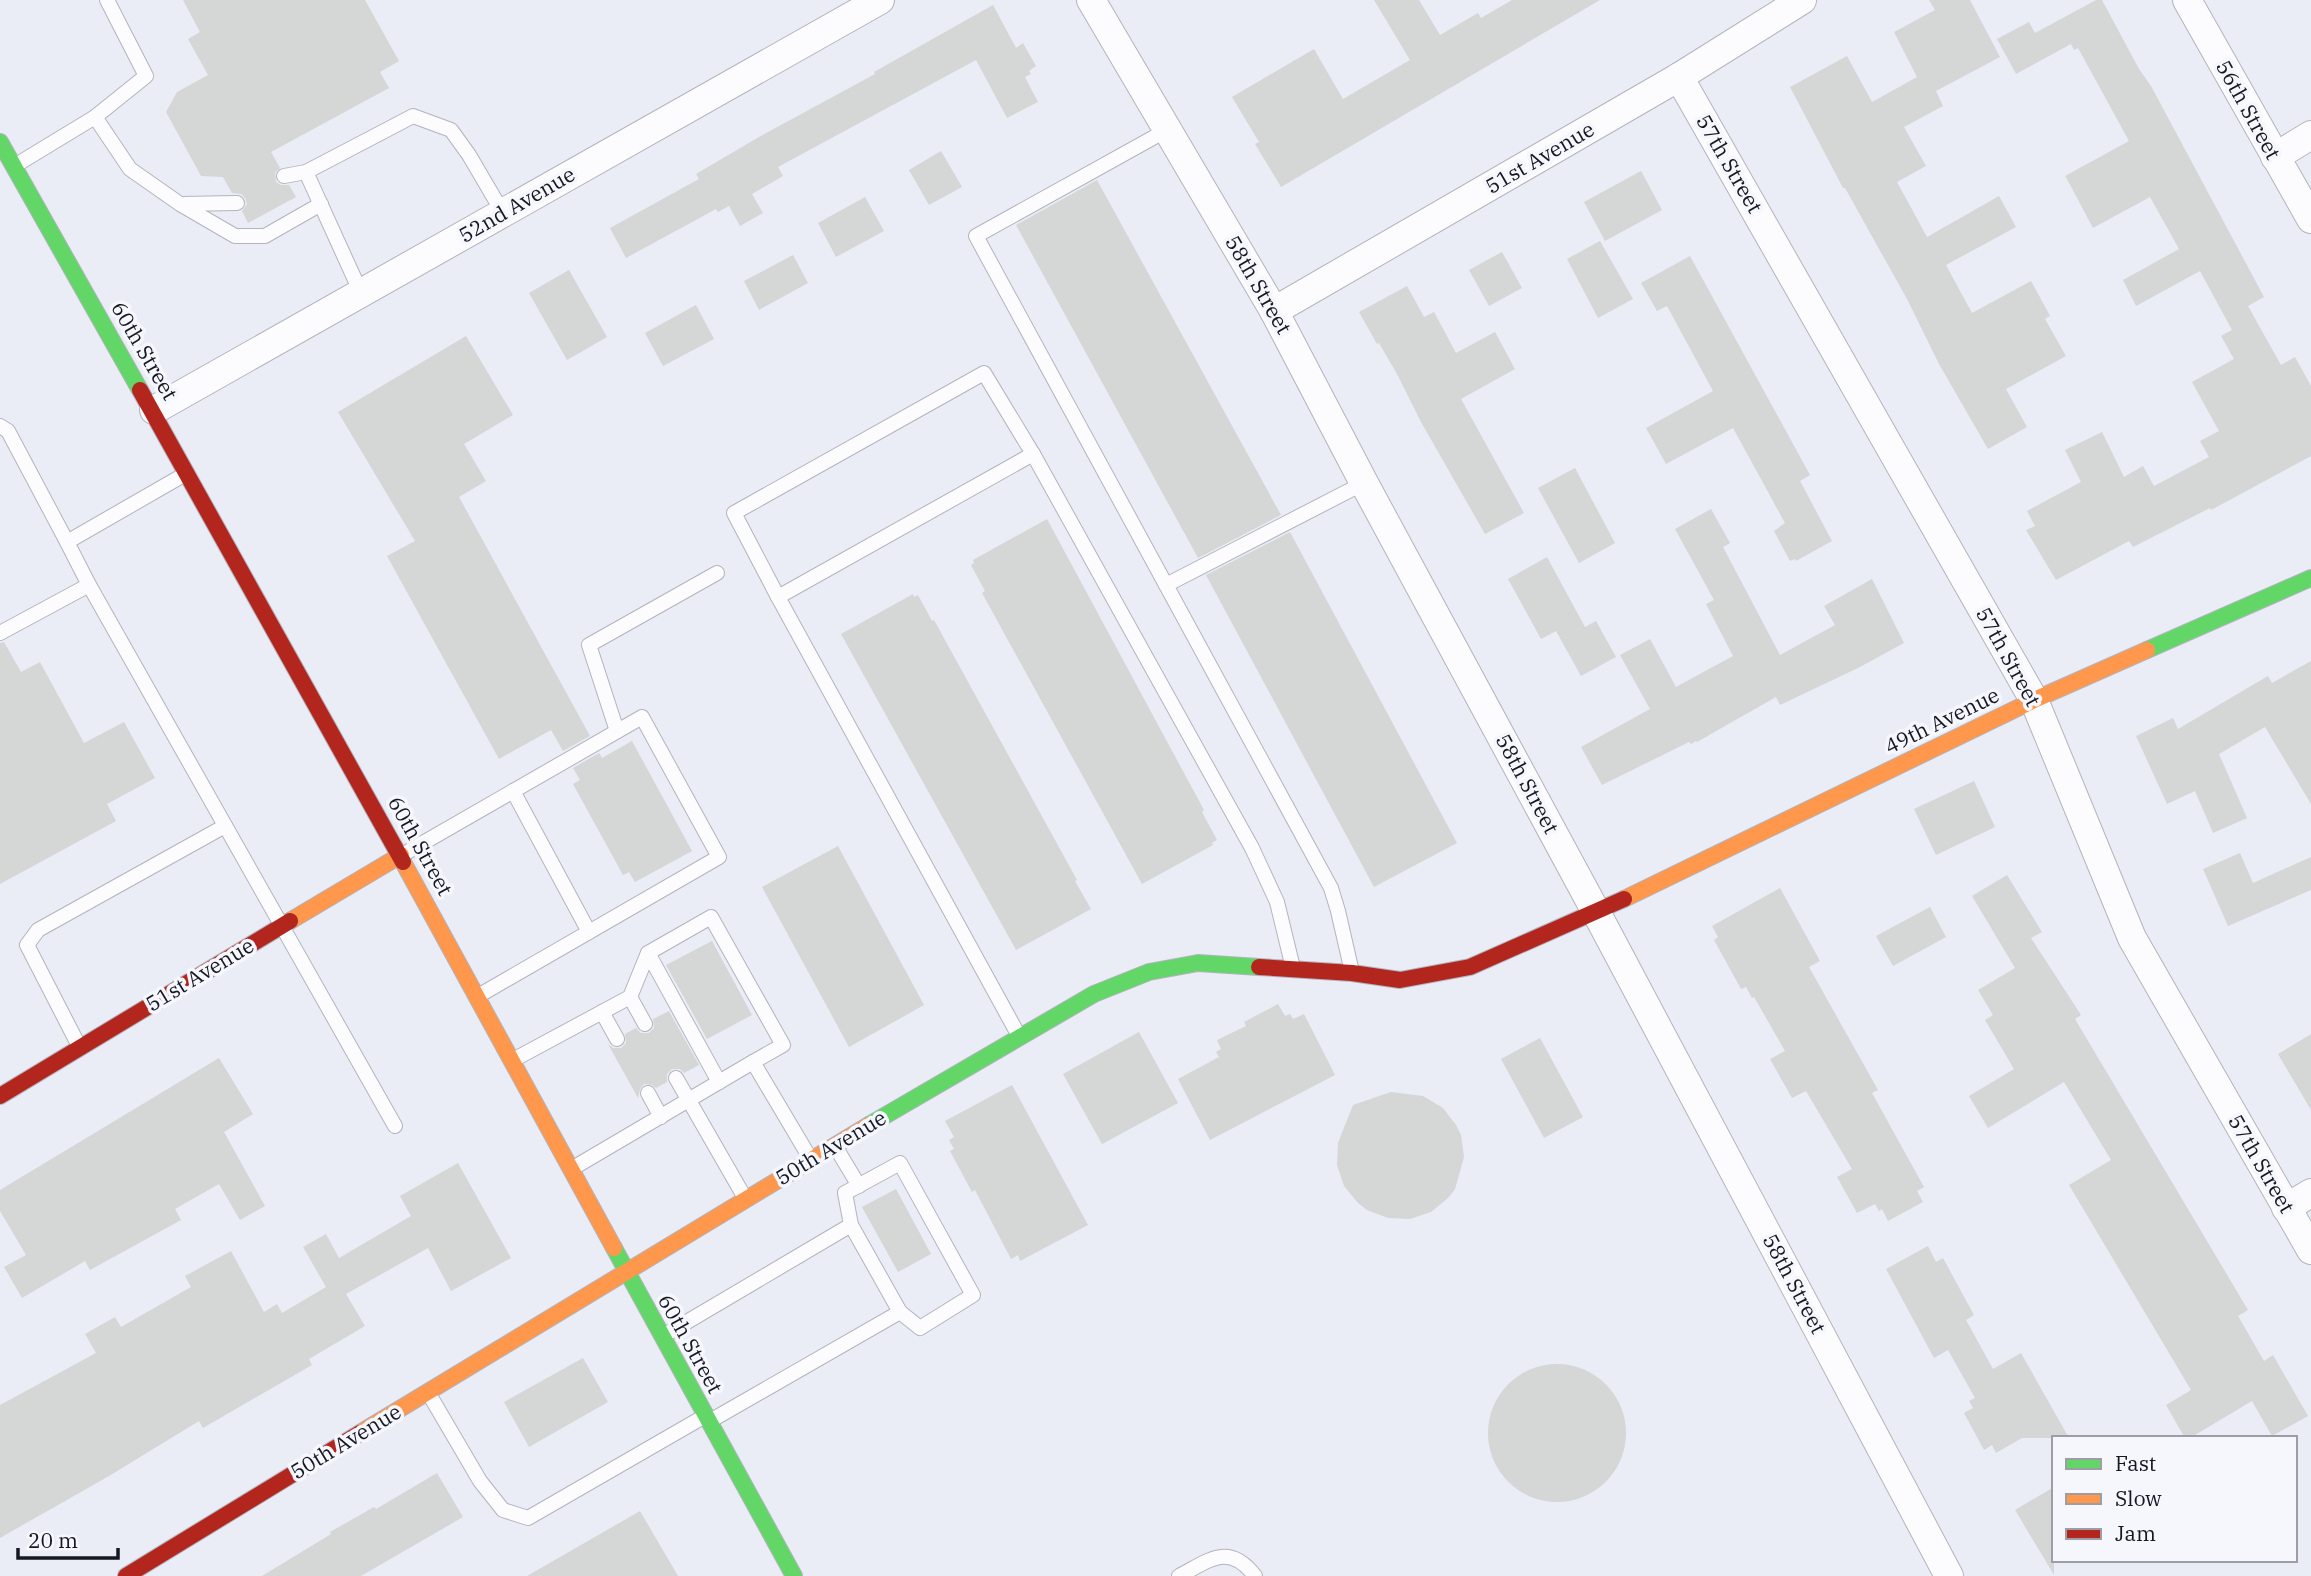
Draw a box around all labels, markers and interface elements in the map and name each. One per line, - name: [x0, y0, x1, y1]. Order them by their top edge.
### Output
- street label: 56th Street: [2210, 55, 2288, 164]
- street label: 57th Street: [1690, 109, 1769, 218]
- street label: 51st Avenue: [1480, 115, 1599, 200]
- street label: 52nd Avenue: [453, 159, 580, 249]
- street label: 58th Street: [1219, 230, 1298, 339]
- street label: 60th Street: [105, 296, 184, 405]
- street label: 57th Street: [1970, 602, 2048, 711]
- street label: 49th Avenue: [1880, 680, 2004, 760]
- street label: 58th Street: [1490, 729, 1566, 838]
- street label: 60th Street: [382, 791, 460, 900]
- street label: 51st Avenue: [140, 931, 259, 1017]
- street label: 50th Avenue: [770, 1103, 891, 1191]
- street label: 57th Street: [2222, 1109, 2301, 1218]
- street label: 58th Street: [1757, 1229, 1833, 1338]
- street label: 60th Street: [652, 1289, 730, 1398]
- street label: 50th Avenue: [285, 1397, 406, 1485]
- legend: [2052, 1436, 2297, 1562]
- text: Fast: [2115, 1449, 2156, 1477]
- text: Slow: [2115, 1484, 2162, 1512]
- scale bar: [18, 1516, 117, 1560]
- text: Jam: [2115, 1519, 2156, 1547]
- text: 20 m: [28, 1526, 78, 1554]

